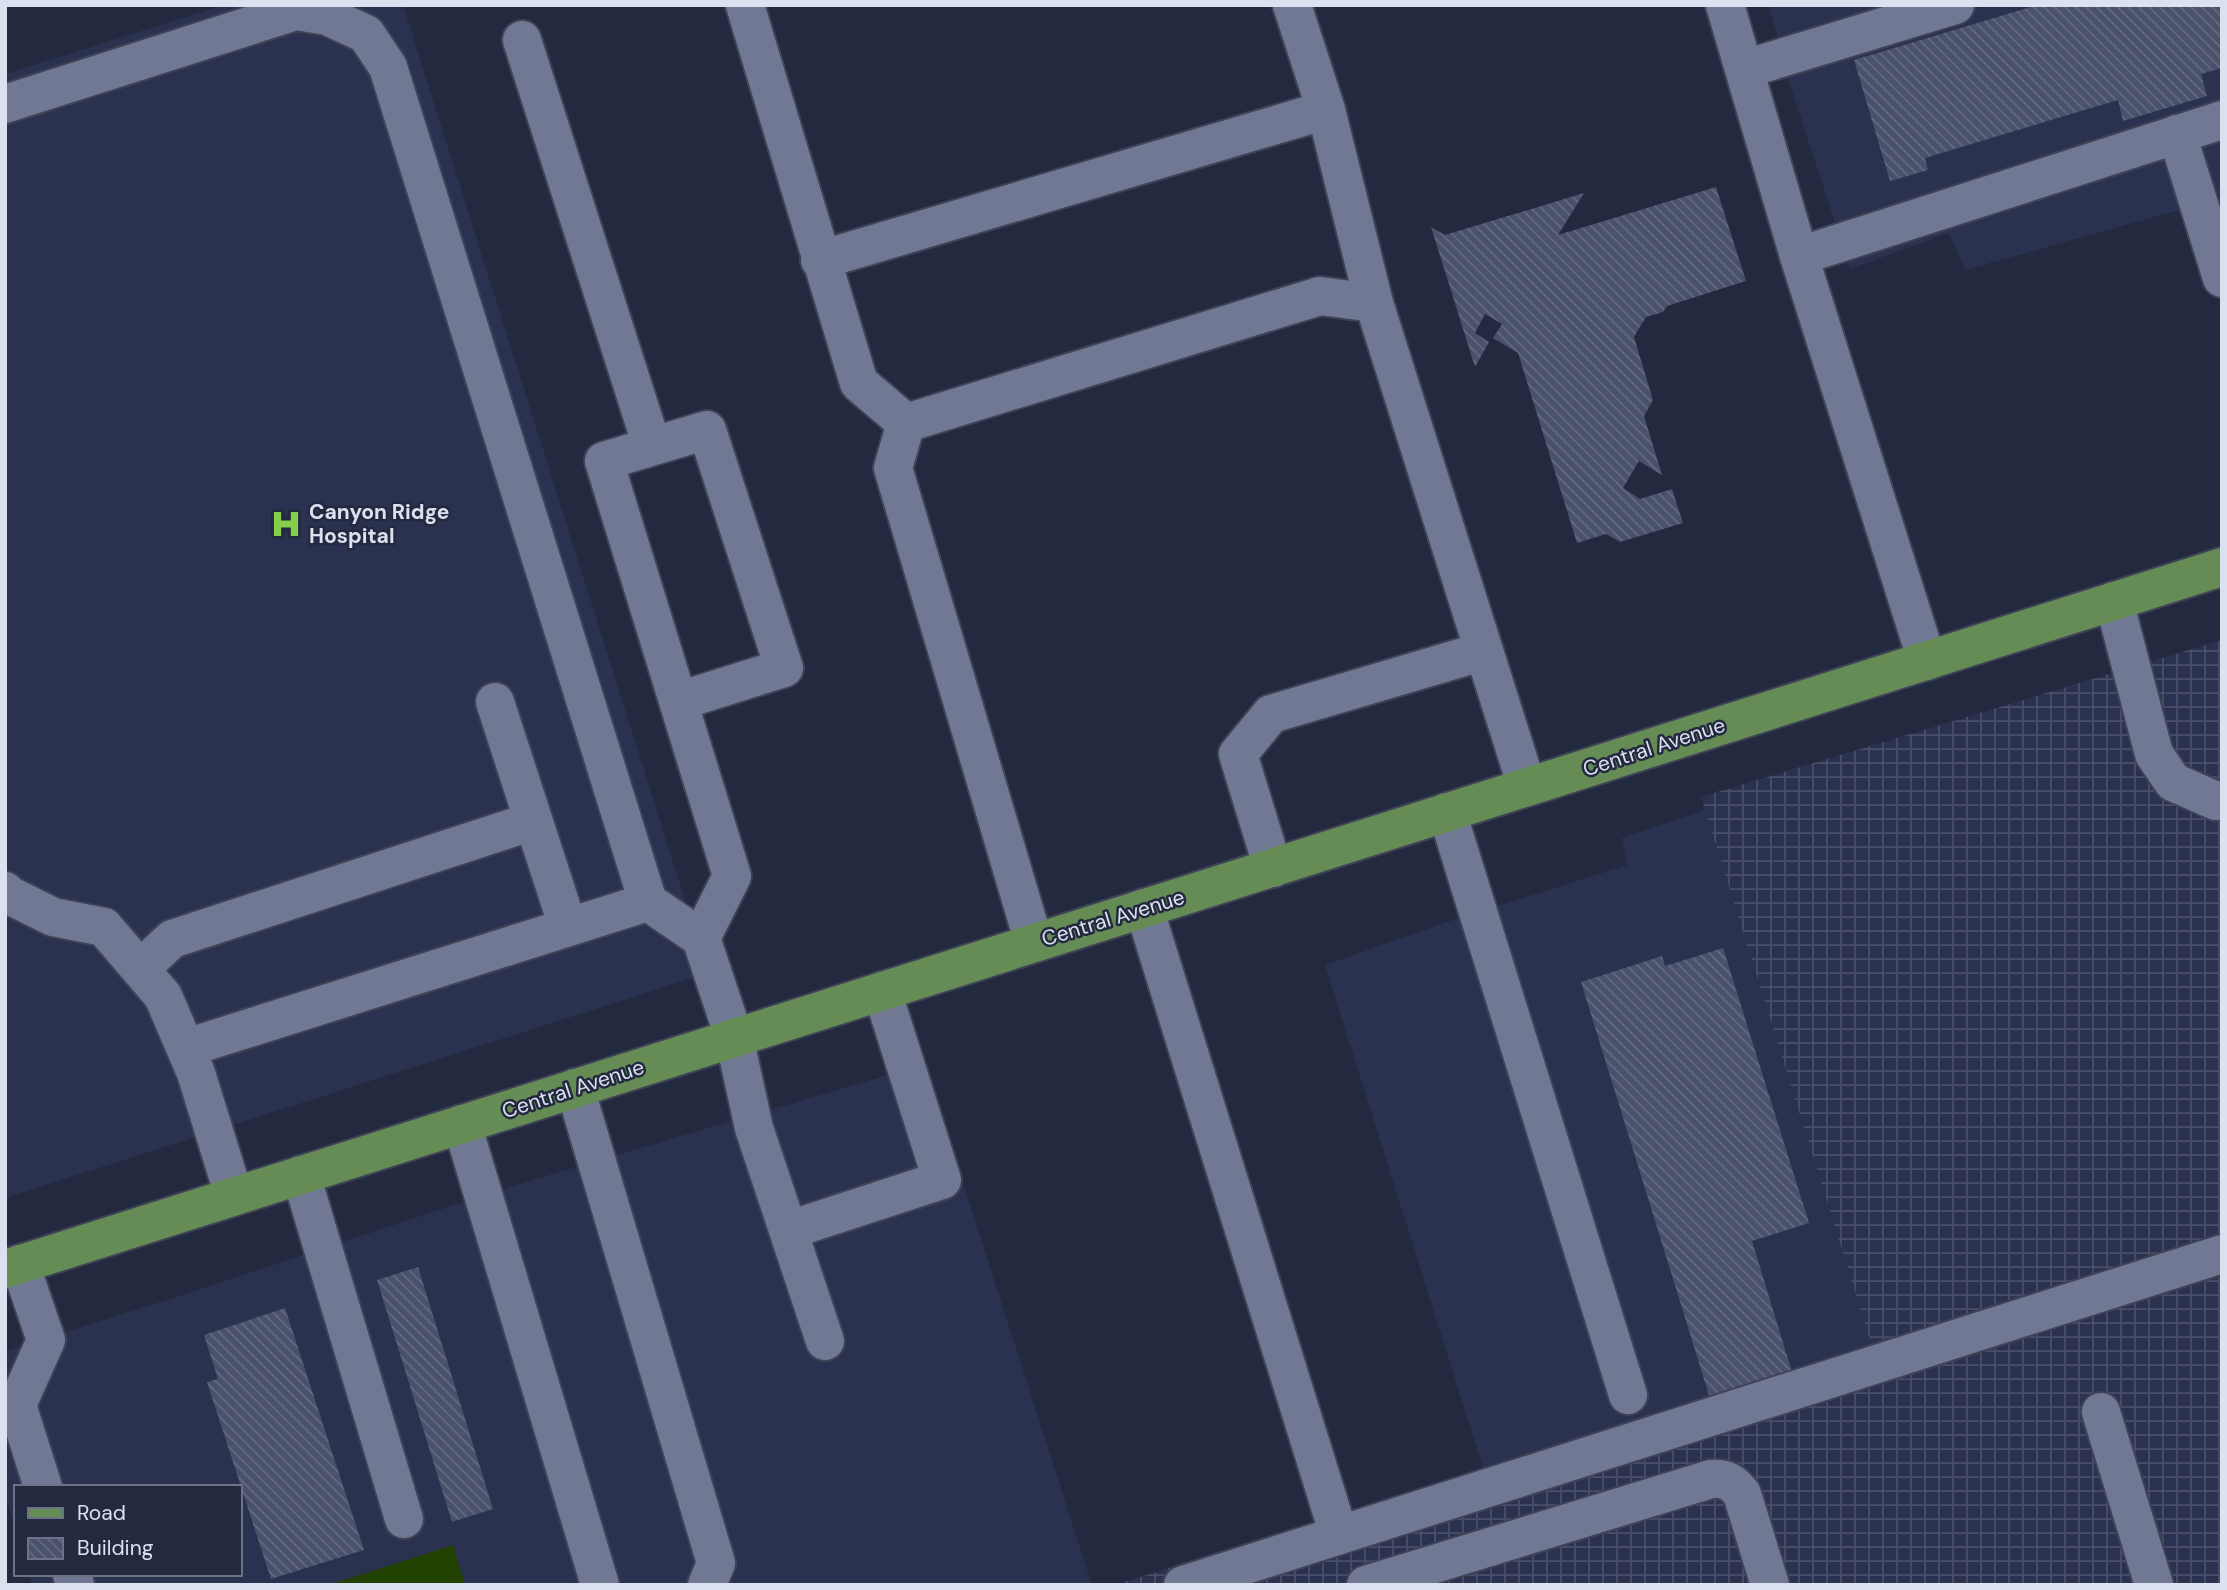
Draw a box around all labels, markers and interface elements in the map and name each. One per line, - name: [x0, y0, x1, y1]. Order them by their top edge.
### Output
- place label: Canyon Ridge Hospital: [309, 498, 449, 550]
- hospital icon: Canyon Ridge Hospital: [269, 507, 303, 541]
- street label: Central Avenue: [1579, 711, 1729, 783]
- street label: Central Avenue: [1038, 883, 1188, 953]
- street label: Central Avenue: [498, 1053, 648, 1125]
- legend: [14, 1485, 242, 1576]
- text: Road: [77, 1499, 126, 1527]
- text: Building: [77, 1534, 154, 1562]

